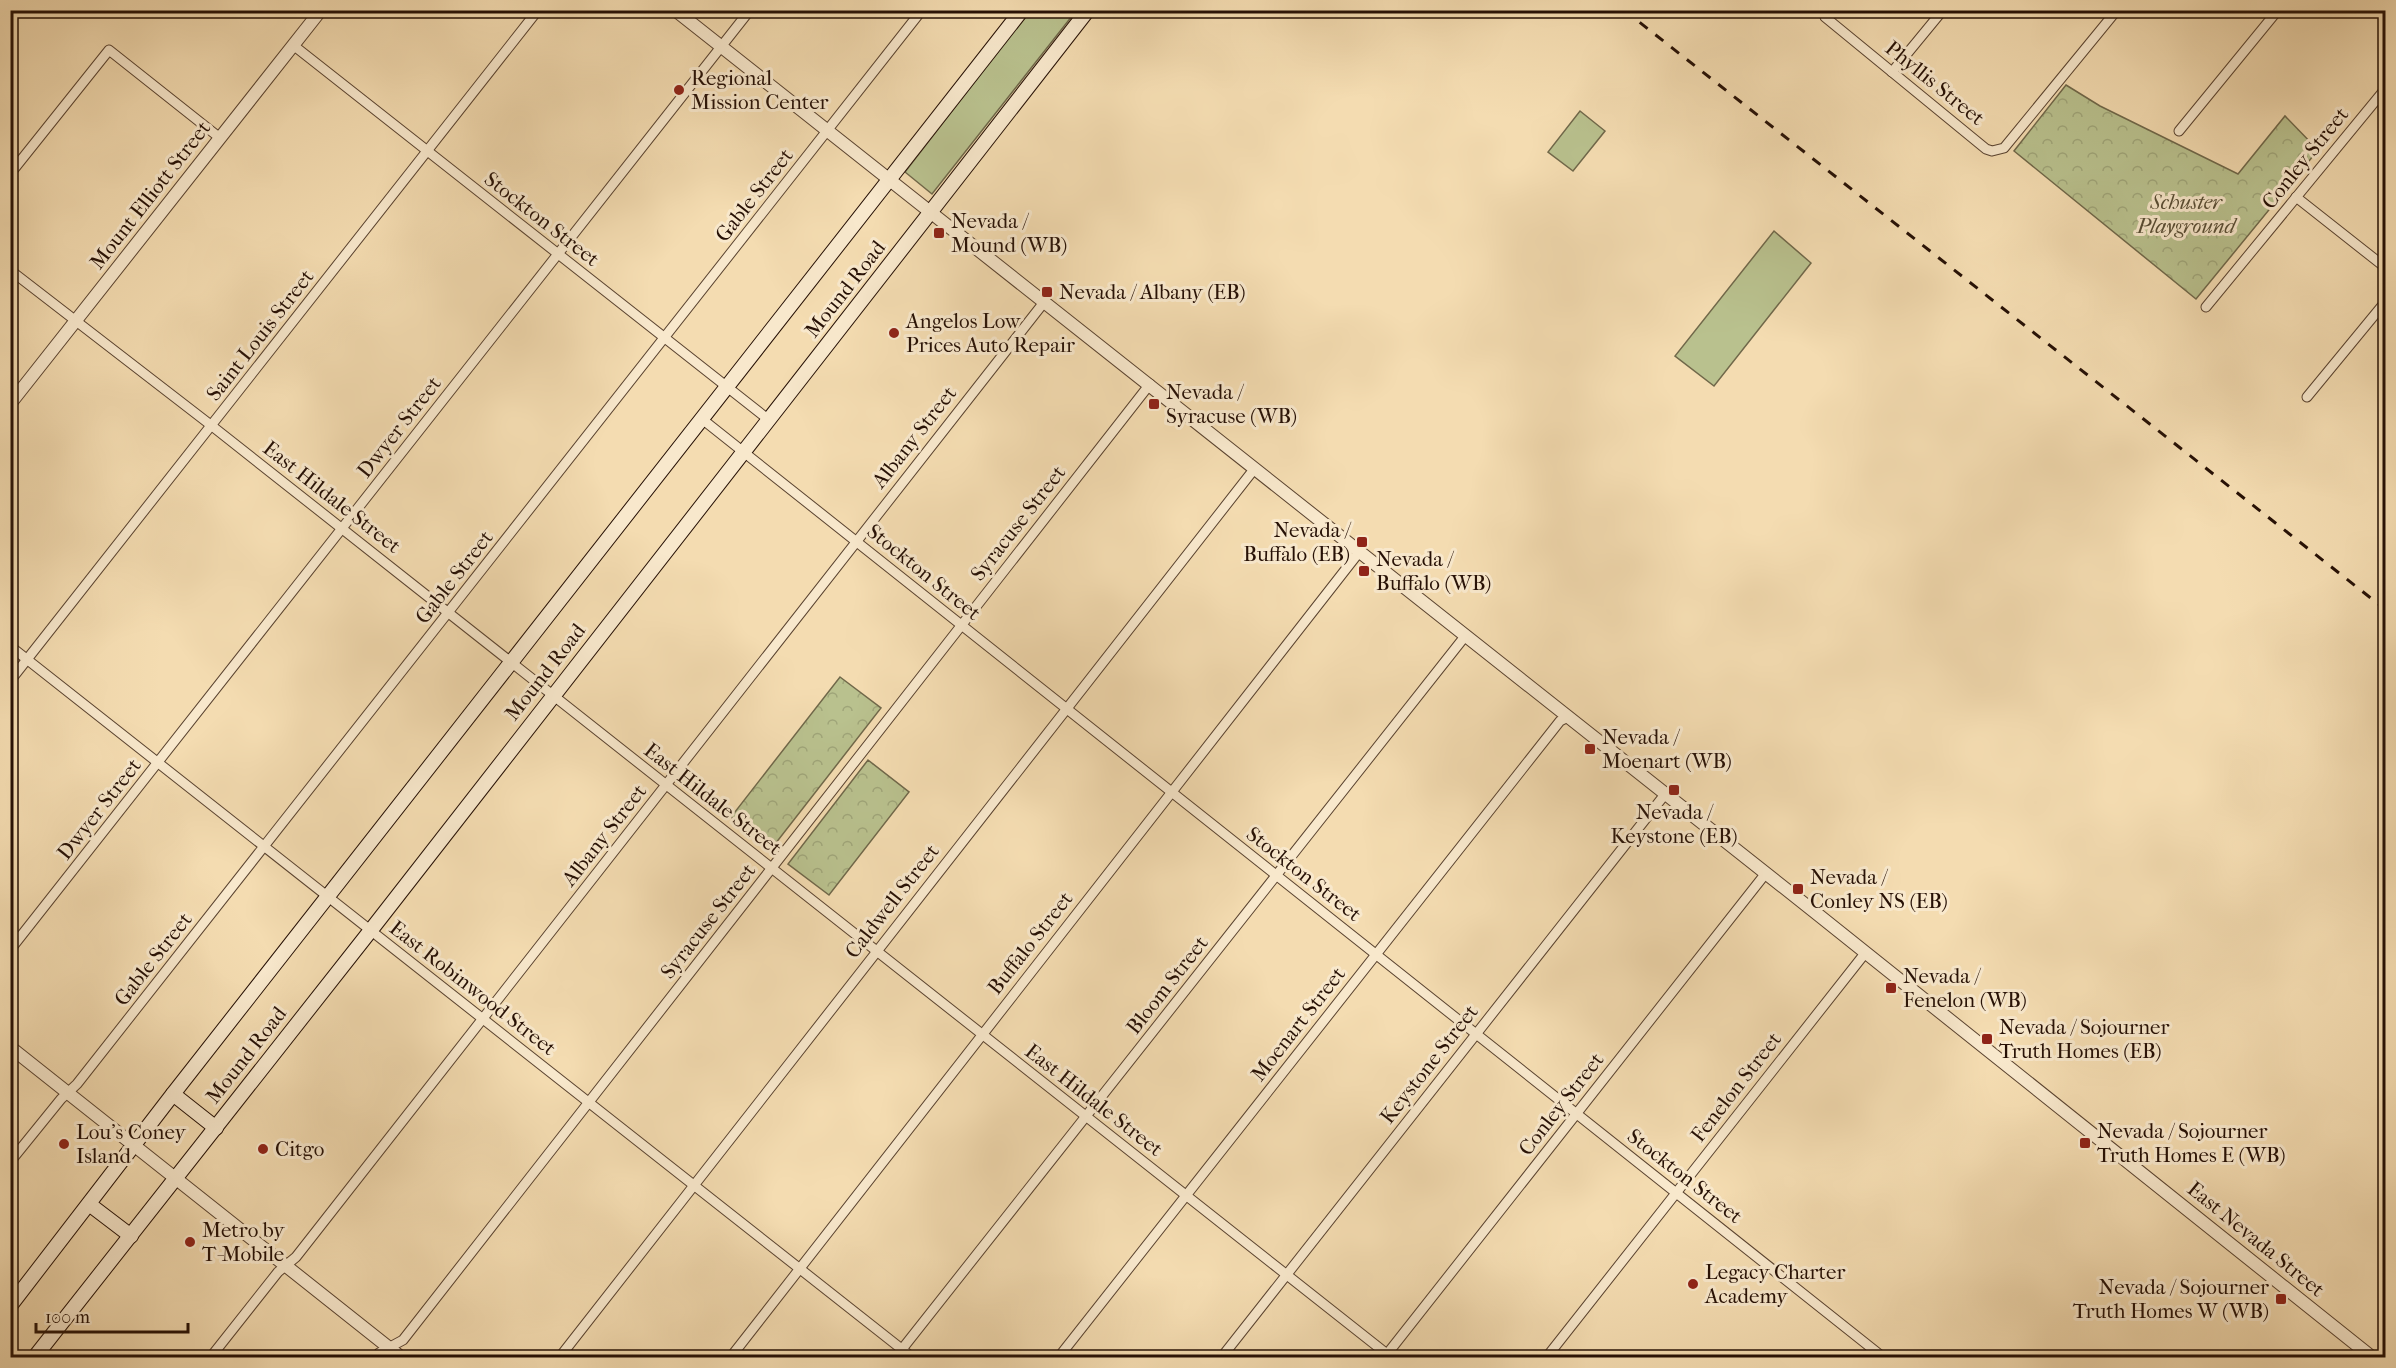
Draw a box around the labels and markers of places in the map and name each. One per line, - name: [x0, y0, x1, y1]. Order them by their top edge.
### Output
- place label: Regional Mission Center: [691, 66, 829, 114]
- marker: Regional Mission Center: [672, 83, 686, 97]
- place label: Nevada / Mound (WB): [951, 209, 1067, 257]
- marker: Nevada / Mound (WB): [932, 226, 946, 240]
- place label: Nevada / Albany (EB): [1059, 280, 1246, 304]
- marker: Nevada / Albany (EB): [1040, 285, 1054, 299]
- place label: Angelos Low Prices Auto Repair: [905, 309, 1075, 357]
- marker: Angelos Low Prices Auto Repair: [887, 326, 901, 340]
- place label: Nevada / Syracuse (WB): [1166, 380, 1297, 428]
- marker: Nevada / Syracuse (WB): [1147, 397, 1161, 411]
- place label: Nevada / Buffalo (EB): [1243, 518, 1352, 566]
- marker: Nevada / Buffalo (EB): [1355, 535, 1369, 549]
- place label: Nevada / Buffalo (WB): [1376, 547, 1491, 595]
- marker: Nevada / Buffalo (WB): [1357, 564, 1371, 578]
- place label: Nevada / Moenart (WB): [1602, 725, 1732, 773]
- marker: Nevada / Moenart (WB): [1583, 742, 1597, 756]
- marker: Nevada / Keystone (EB): [1667, 783, 1681, 797]
- place label: Nevada / Keystone (EB): [1610, 800, 1738, 848]
- place label: Nevada / Conley NS (EB): [1810, 865, 1948, 913]
- marker: Nevada / Conley NS (EB): [1791, 882, 1805, 896]
- place label: Nevada / Fenelon (WB): [1903, 964, 2027, 1012]
- marker: Nevada / Fenelon (WB): [1884, 981, 1898, 995]
- place label: Nevada / Sojourner Truth Homes (EB): [1999, 1015, 2169, 1063]
- marker: Nevada / Sojourner Truth Homes (EB): [1980, 1032, 1994, 1046]
- place label: Nevada / Sojourner Truth Homes E (WB): [2097, 1119, 2286, 1167]
- place label: Lou's Coney Island: [76, 1120, 187, 1168]
- marker: Nevada / Sojourner Truth Homes E (WB): [2078, 1136, 2092, 1150]
- marker: Lou's Coney Island: [57, 1137, 71, 1151]
- place label: Citgo: [275, 1137, 324, 1161]
- marker: Citgo: [256, 1142, 270, 1156]
- place label: Metro by T-Mobile: [202, 1218, 285, 1266]
- marker: Metro by T-Mobile: [183, 1235, 197, 1249]
- place label: Legacy Charter Academy: [1704, 1260, 1845, 1308]
- place label: Nevada / Sojourner Truth Homes W (WB): [2073, 1275, 2269, 1323]
- marker: Legacy Charter Academy: [1686, 1277, 1700, 1291]
- marker: Nevada / Sojourner Truth Homes W (WB): [2274, 1292, 2288, 1306]

